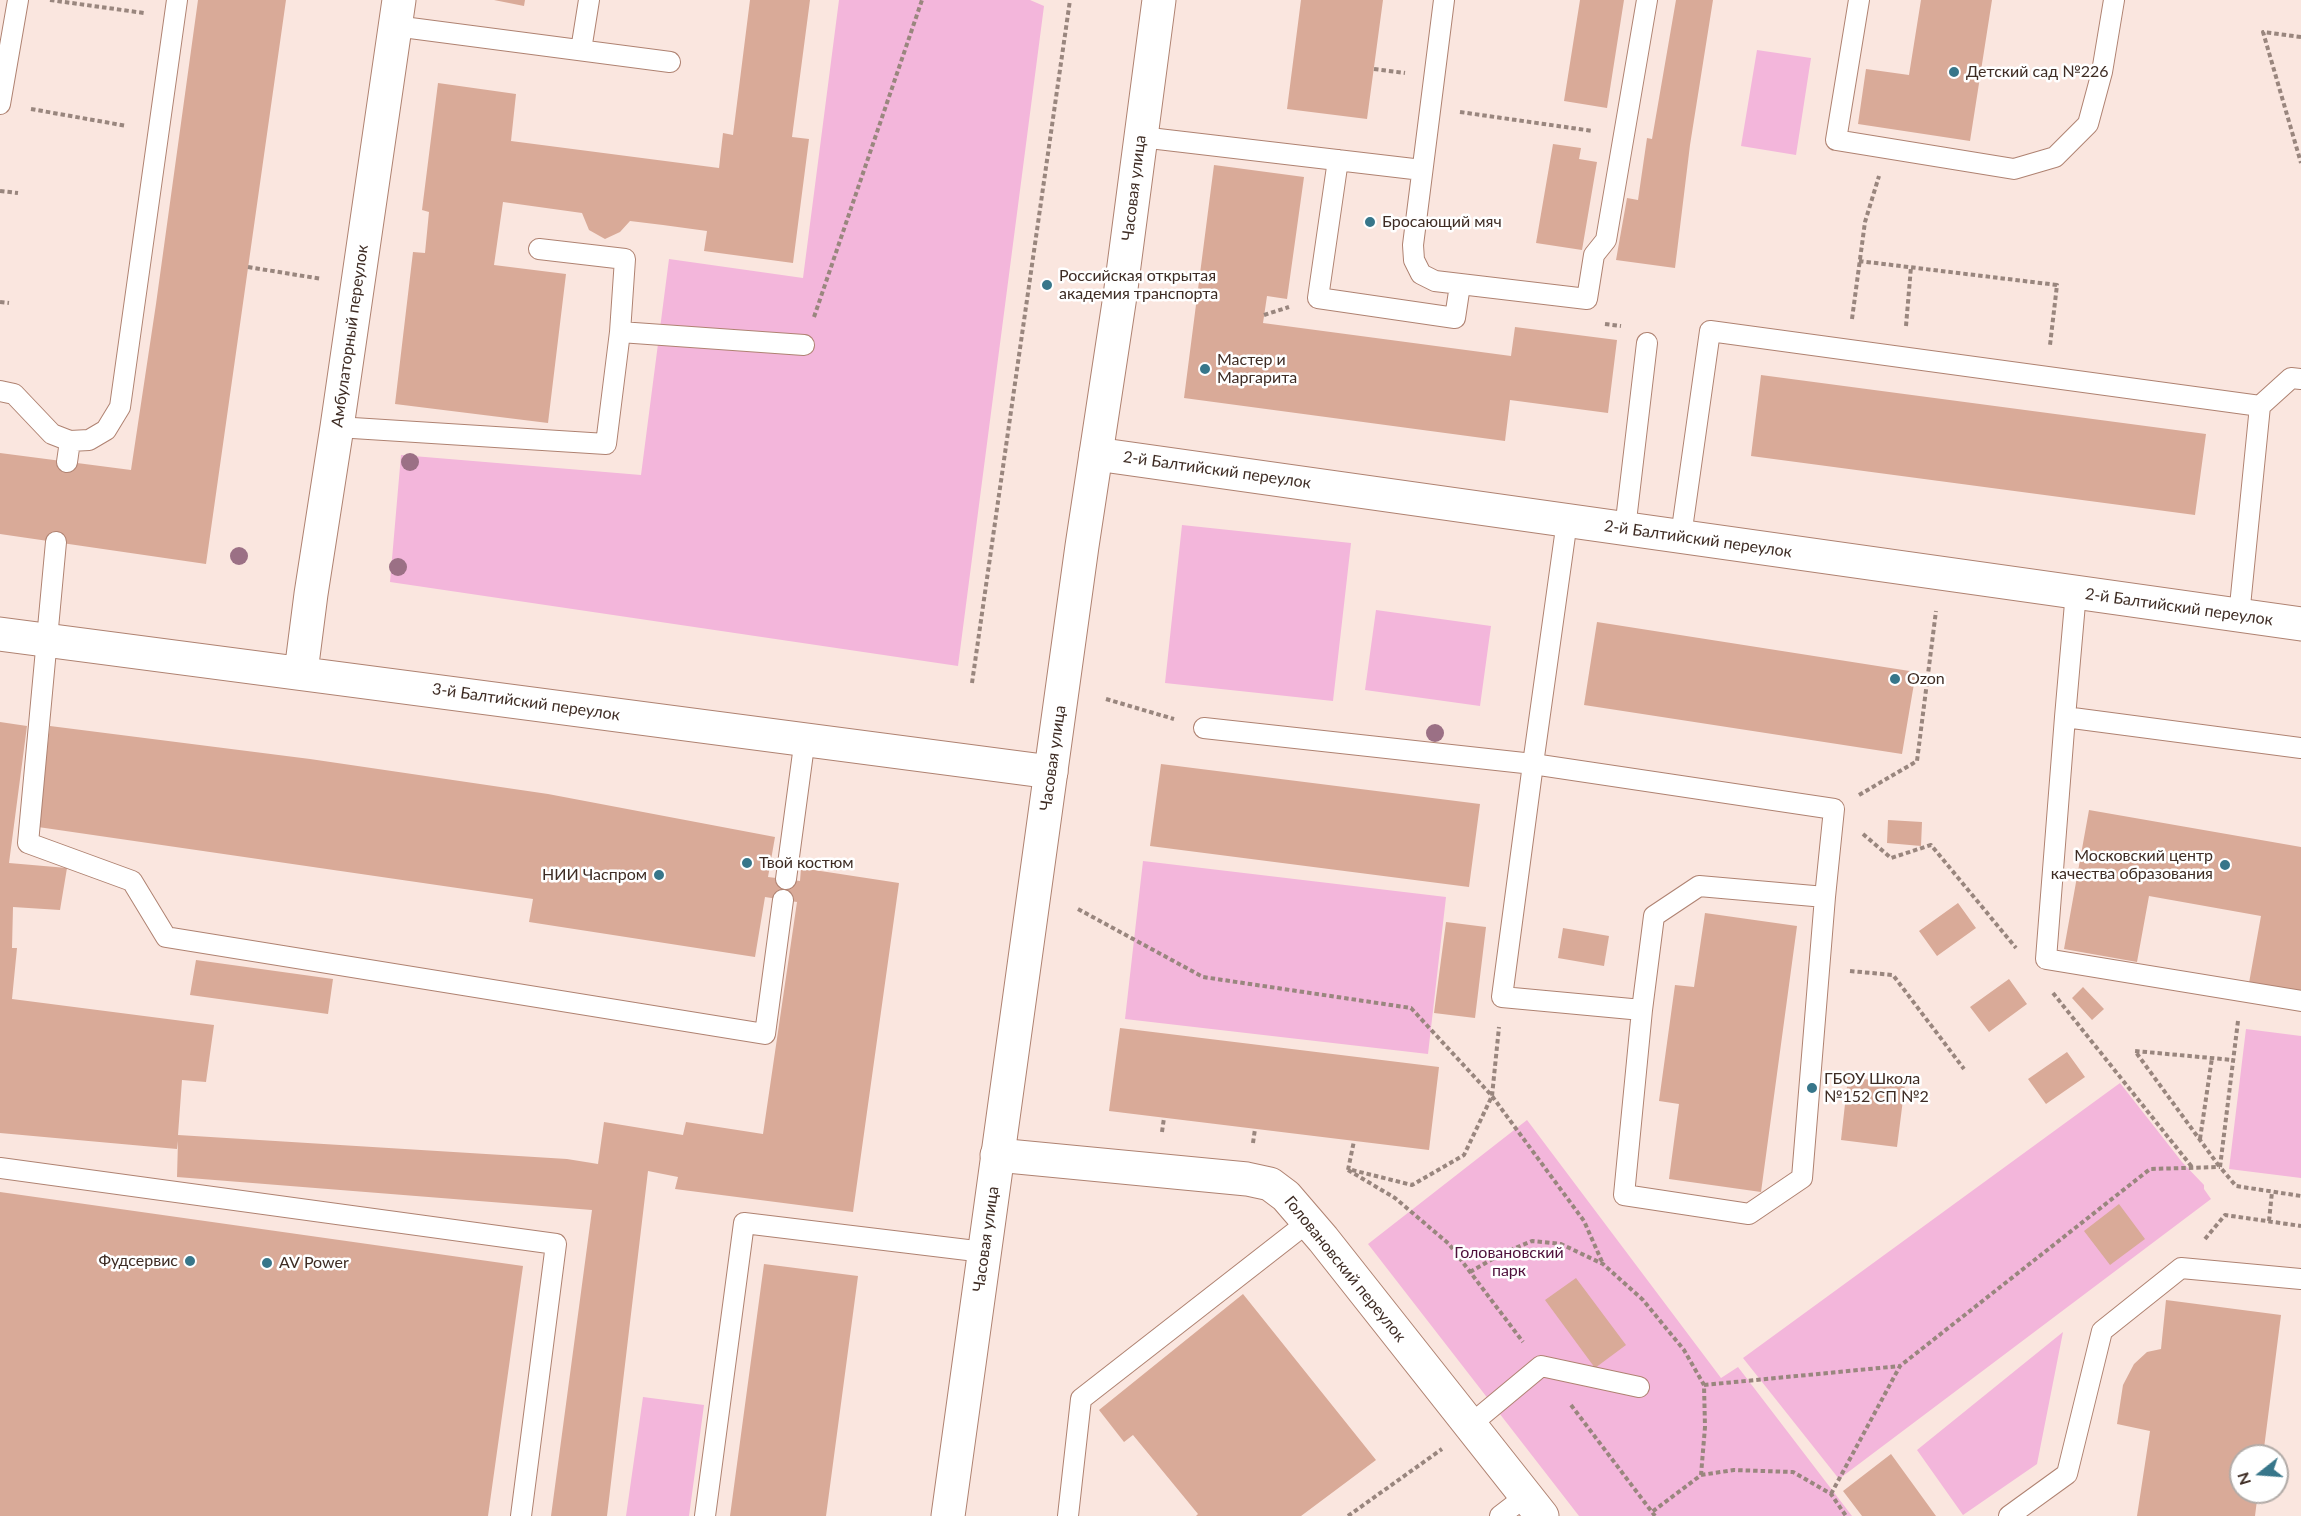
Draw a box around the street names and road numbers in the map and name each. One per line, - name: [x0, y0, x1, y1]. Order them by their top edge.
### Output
- street label: Часовая улица: [1118, 134, 1150, 242]
- street label: Амбулаторный переулок: [328, 243, 372, 429]
- street label: 2-й Балтийский переулок: [1122, 447, 1312, 493]
- street label: 2-й Балтийский переулок: [1603, 516, 1793, 562]
- street label: 2-й Балтийский переулок: [2084, 584, 2274, 630]
- street label: 3-й Балтийский переулок: [431, 679, 621, 725]
- street label: Часовая улица: [1036, 704, 1070, 812]
- street label: Часовая улица: [969, 1185, 1003, 1293]
- street label: Головановский переулок: [1280, 1192, 1410, 1346]

